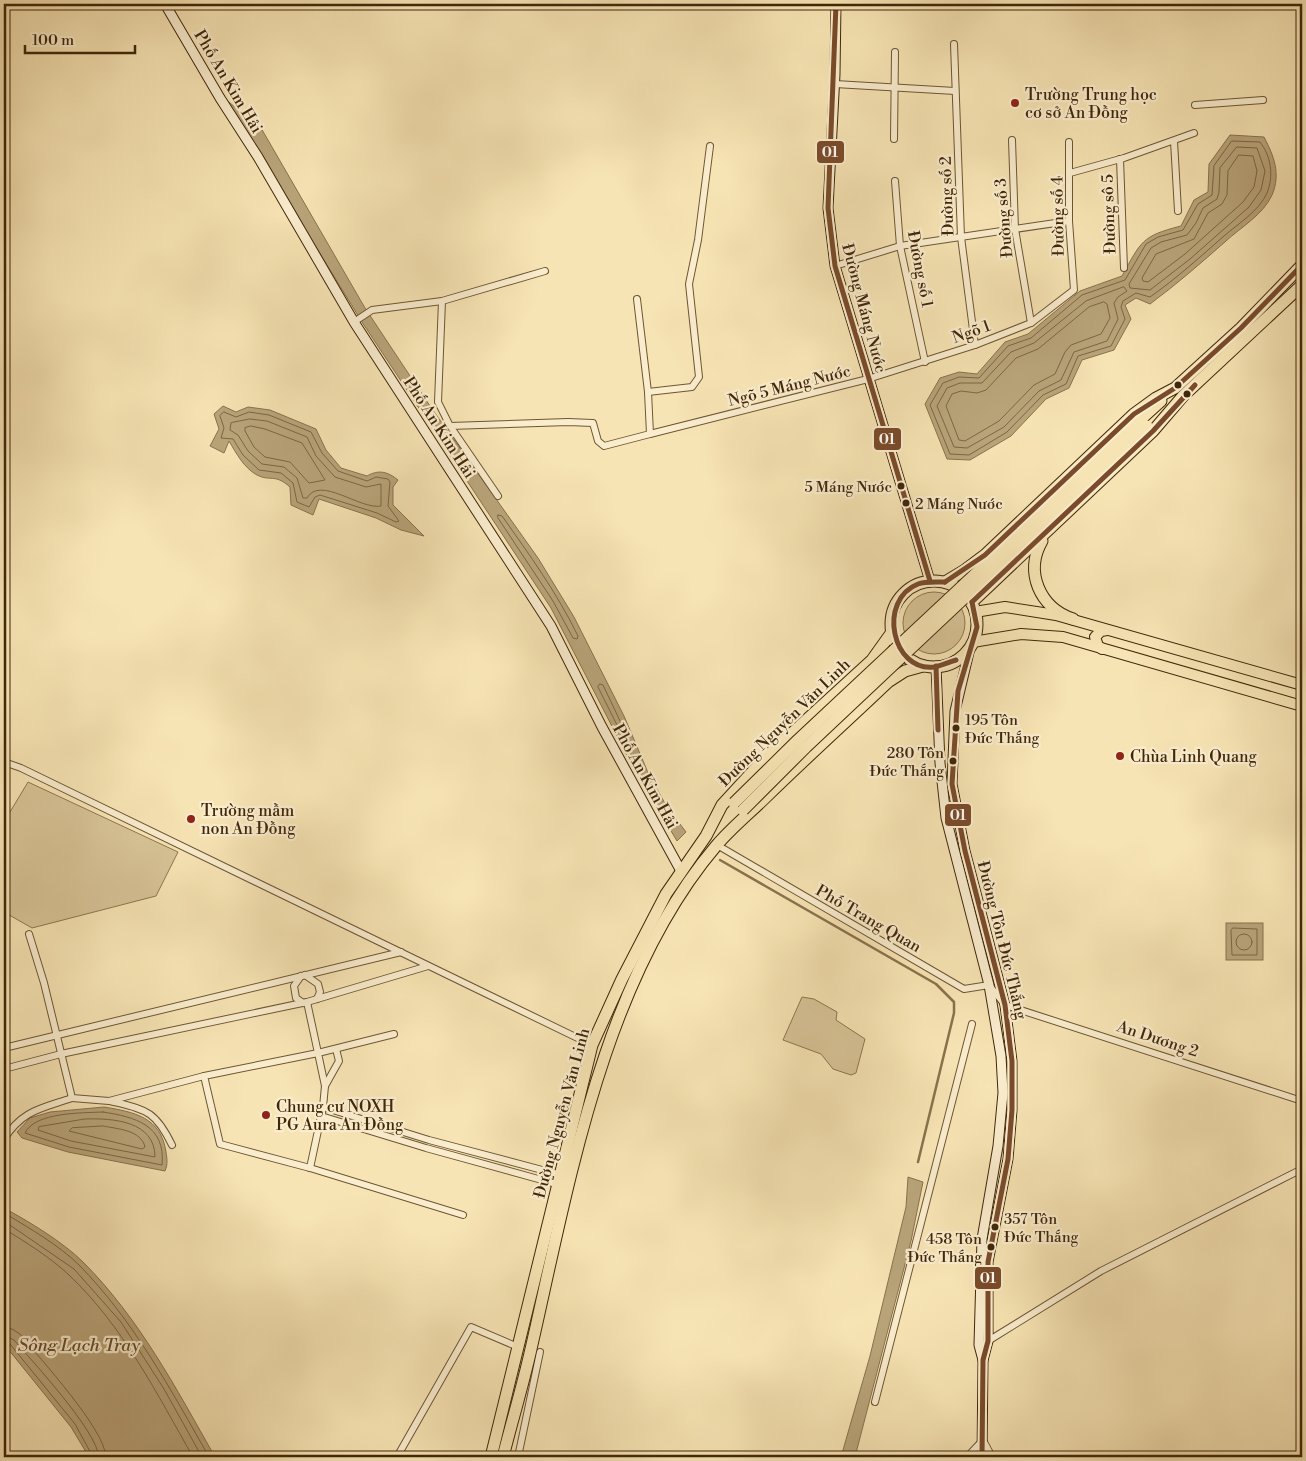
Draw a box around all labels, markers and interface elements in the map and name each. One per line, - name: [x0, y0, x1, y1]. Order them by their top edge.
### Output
- scale bar: [25, 22, 135, 54]
- street label: Phố An Kim Hải: [189, 26, 267, 137]
- text: 100 m: [32, 31, 74, 50]
- place label: Trường Trung học cơ sở An Đồng: [1025, 85, 1157, 123]
- marker: Trường Trung học cơ sở An Đồng: [1009, 97, 1021, 109]
- line badge: 01: [816, 140, 845, 164]
- text: 01: [822, 144, 839, 162]
- street label: Đường số 2: [936, 156, 958, 236]
- street label: Đường sô 5: [1098, 174, 1120, 254]
- street label: Đường số 4: [1047, 175, 1069, 256]
- street label: Đường số 3: [991, 177, 1017, 259]
- street label: Đường số 1: [903, 229, 937, 309]
- street label: Đường Máng Nước: [837, 241, 891, 375]
- street label: Ngõ 1: [949, 316, 993, 348]
- street label: Ngõ 5 Máng Nước: [726, 361, 853, 411]
- street label: Phố An Kim Hải: [399, 373, 479, 482]
- unlabelled marker: [1173, 380, 1183, 390]
- unlabelled marker: [1182, 389, 1192, 399]
- line badge: 01: [873, 427, 902, 451]
- text: 01: [879, 431, 896, 449]
- place label: 5 Máng Nước: [804, 478, 892, 497]
- marker: 5 Máng Nước: [896, 481, 906, 491]
- place label: 2 Máng Nước: [915, 495, 1003, 514]
- marker: 2 Máng Nước: [901, 498, 911, 508]
- street label: Đường Nguyễn Văn Linh: [715, 654, 855, 791]
- place label: 195 Tôn Đức Thắng: [965, 711, 1040, 748]
- street label: Phố An Kim Hải: [608, 720, 682, 833]
- marker: 195 Tôn Đức Thắng: [951, 723, 961, 733]
- place label: 280 Tôn Đức Thắng: [870, 744, 944, 781]
- place label: Chùa Linh Quang: [1130, 747, 1258, 767]
- marker: Chùa Linh Quang: [1114, 750, 1126, 762]
- marker: 280 Tôn Đức Thắng: [948, 756, 958, 766]
- place label: Trường mầm non An Đồng: [201, 801, 296, 839]
- line badge: 01: [944, 803, 972, 827]
- text: 01: [950, 807, 967, 825]
- marker: Trường mầm non An Đồng: [185, 813, 197, 825]
- street label: Đường Tôn Đức Thắng: [973, 859, 1032, 1022]
- street label: Phố Trang Quan: [812, 881, 925, 957]
- street label: An Dương 2: [1113, 1016, 1201, 1062]
- street label: Đường Nguyễn Văn Linh: [530, 1026, 594, 1201]
- place label: Chung cư NOXH PG Aura An Đồng: [276, 1097, 404, 1135]
- marker: Chung cư NOXH PG Aura An Đồng: [260, 1109, 272, 1121]
- place label: 357 Tôn Đức Thắng: [1004, 1210, 1079, 1247]
- marker: 357 Tôn Đức Thắng: [990, 1222, 1000, 1232]
- place label: 458 Tôn Đức Thắng: [908, 1230, 982, 1267]
- marker: 458 Tôn Đức Thắng: [986, 1242, 996, 1252]
- line badge: 01: [974, 1266, 1002, 1290]
- text: 01: [980, 1270, 997, 1288]
- water label: Sông Lạch Tray: [18, 1334, 141, 1357]

